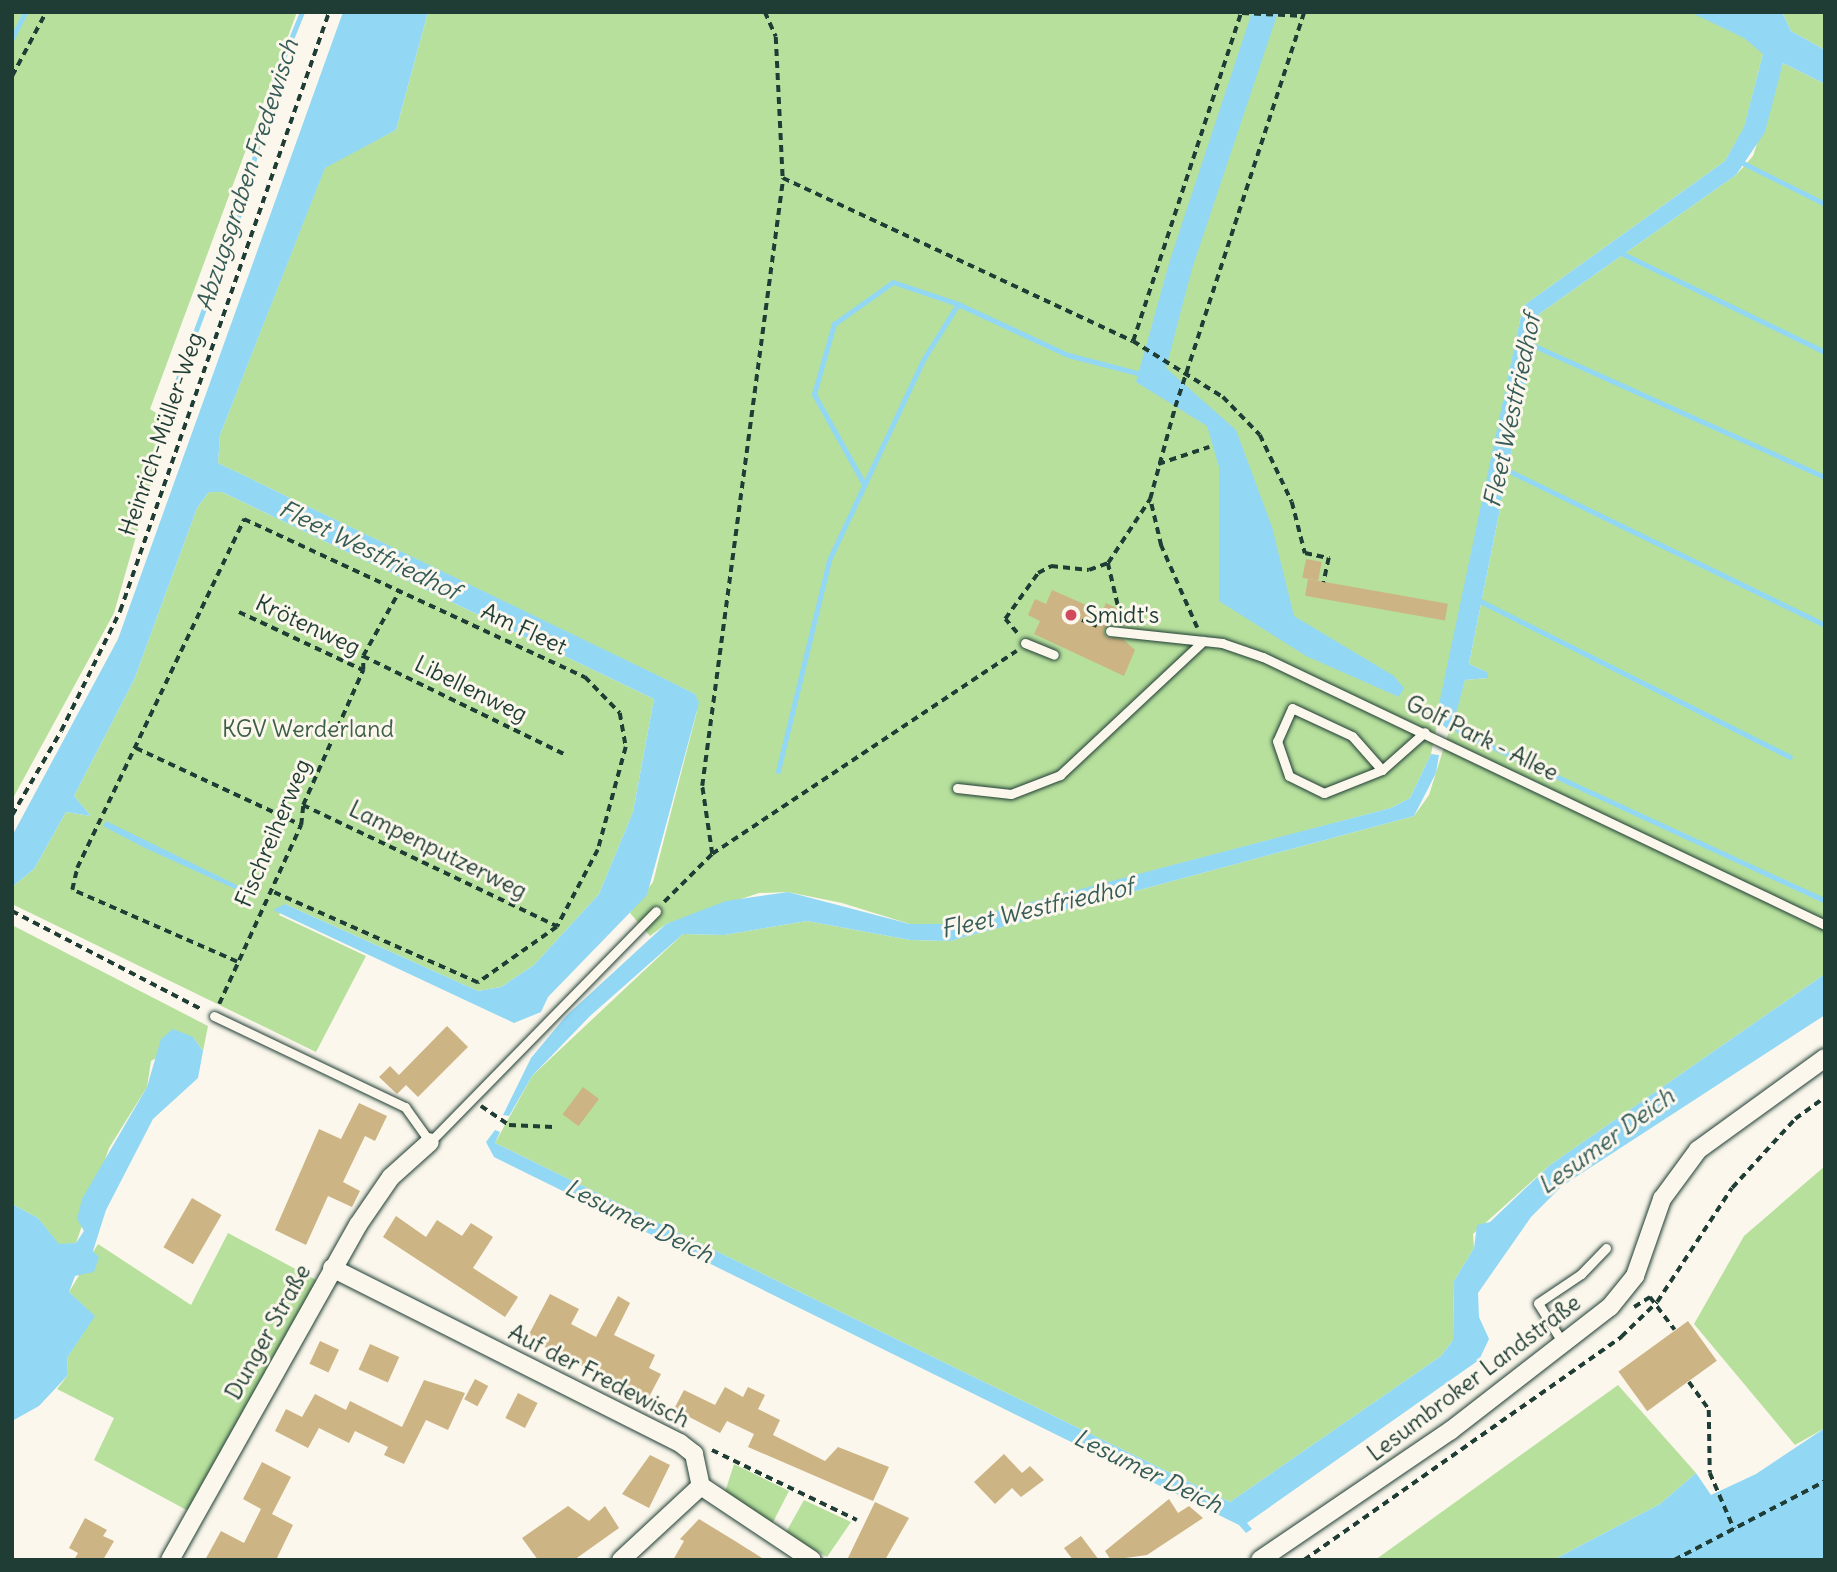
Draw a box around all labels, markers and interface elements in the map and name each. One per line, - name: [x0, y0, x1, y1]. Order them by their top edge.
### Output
- water label: Abzugsgraben Fredewisch: [190, 36, 304, 314]
- water label: Fleet Westfriedhof: [1477, 312, 1547, 510]
- street label: Heinrich-Müller-Weg: [113, 329, 209, 539]
- water label: Fleet Westfriedhof: [274, 494, 464, 606]
- street label: Krötenweg: [251, 589, 365, 661]
- street label: Am Fleet: [477, 597, 571, 661]
- place label: Smidt's: [1085, 601, 1159, 629]
- marker: Smidt's: [1063, 607, 1079, 623]
- street label: Libellenweg: [410, 650, 532, 728]
- street label: Golf Park - Allee: [1401, 689, 1563, 787]
- park label: KGV Werderland: [222, 715, 394, 743]
- street label: Fischreiherweg: [229, 755, 317, 911]
- street label: Lampenputzerweg: [345, 795, 531, 905]
- water label: Fleet Westfriedhof: [938, 872, 1136, 944]
- water label: Lesumer Deich: [1532, 1082, 1680, 1200]
- water label: Lesumer Deich: [560, 1173, 718, 1269]
- street label: Dunger Straße: [219, 1260, 317, 1404]
- street label: Lesumbroker Landstraße: [1362, 1289, 1586, 1467]
- street label: Auf der Fredewisch: [504, 1318, 694, 1434]
- water label: Lesumer Deich: [1069, 1423, 1227, 1519]

